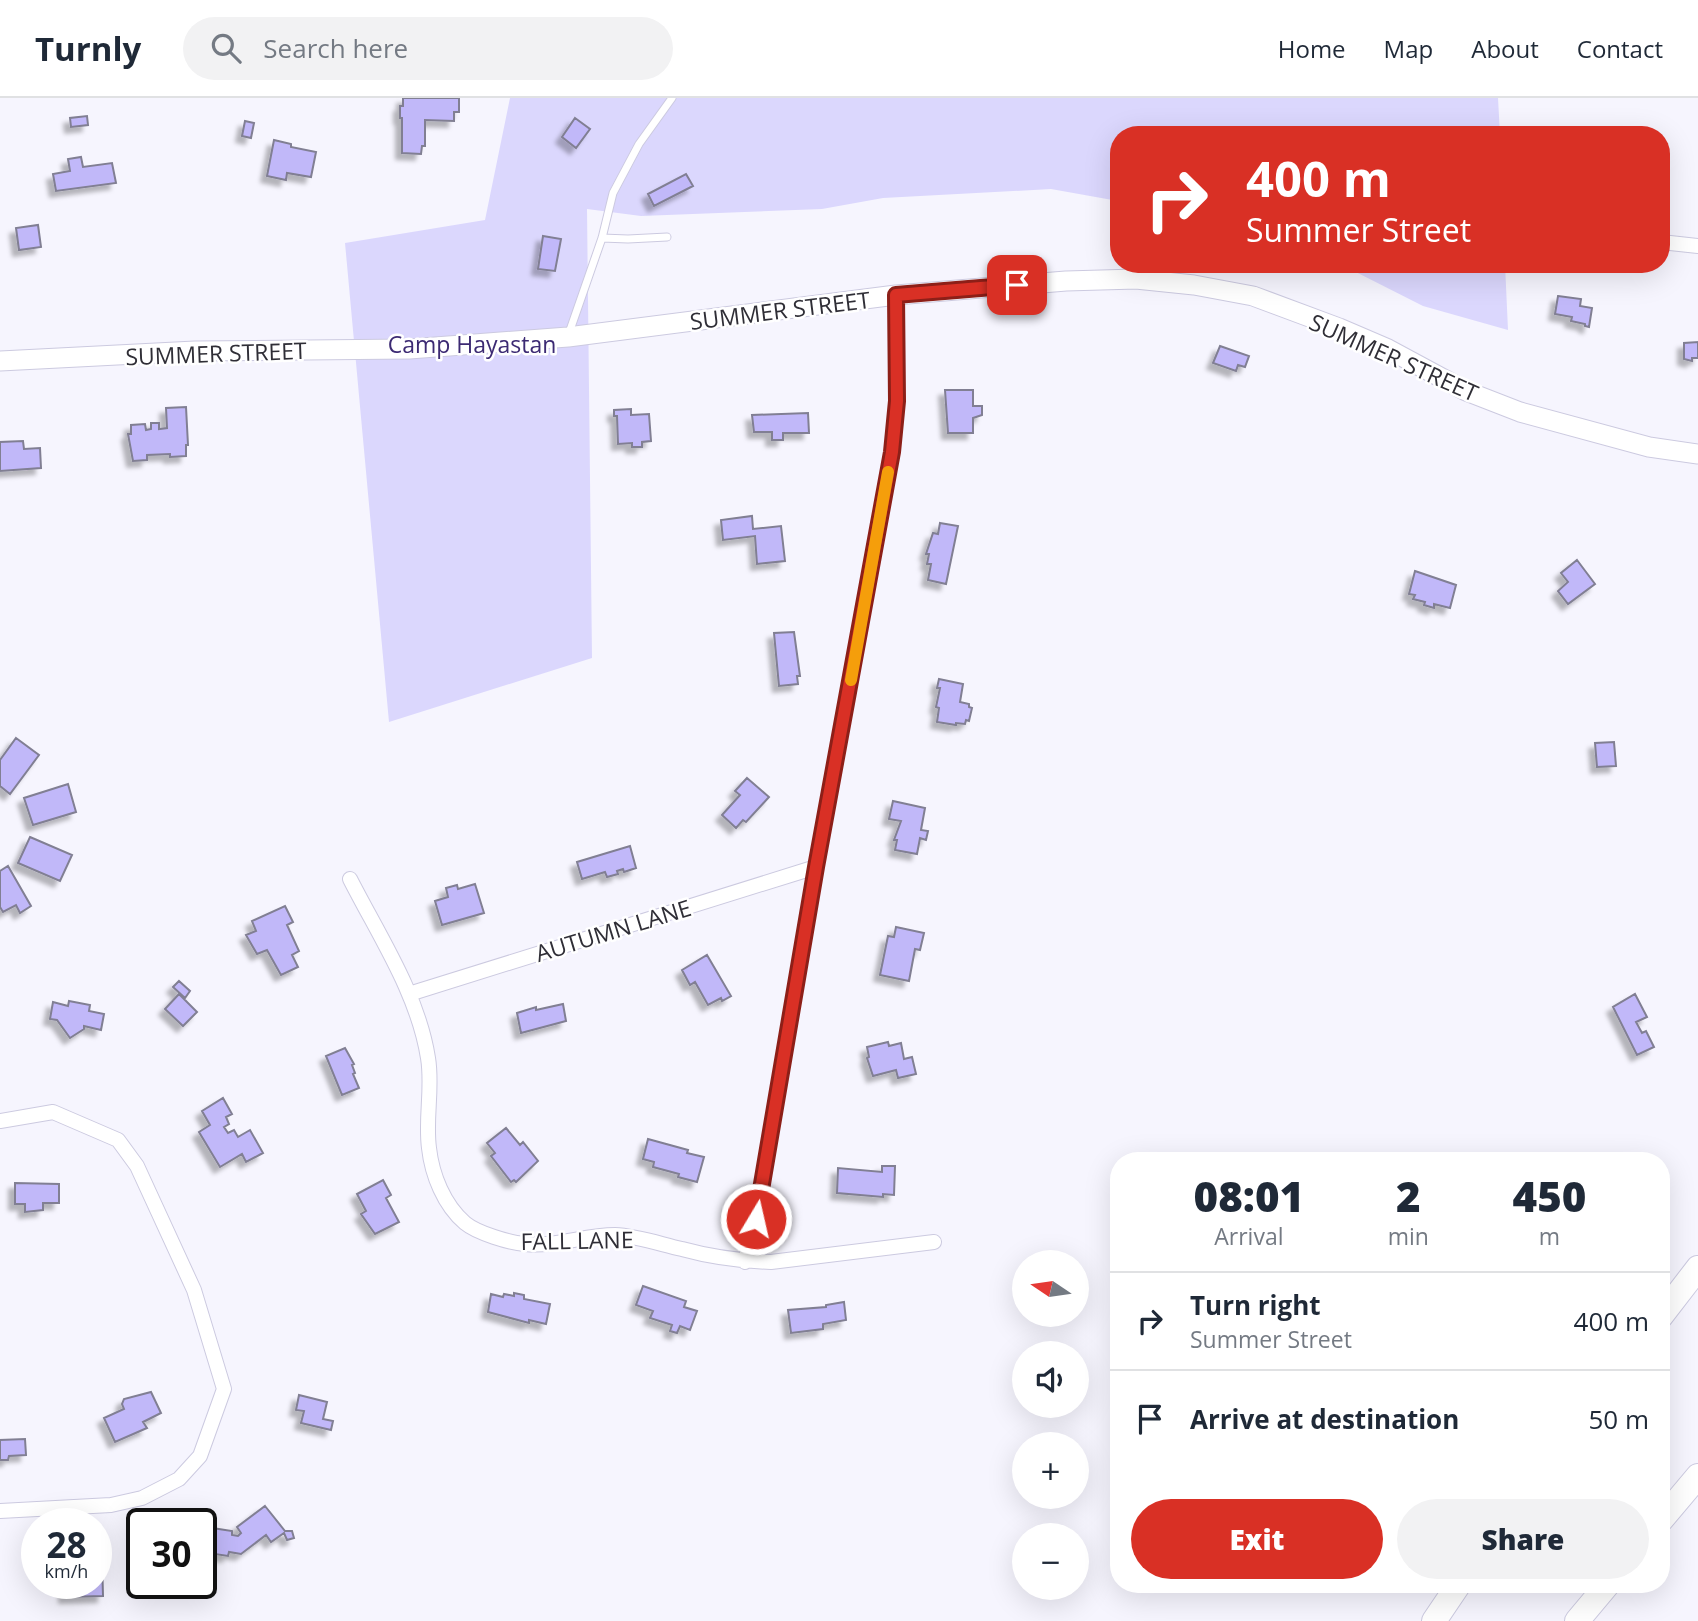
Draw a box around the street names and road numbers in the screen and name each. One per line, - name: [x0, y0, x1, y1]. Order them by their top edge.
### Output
- street label: SUMMER STREET: [688, 283, 872, 337]
- street label: SUMMER STREET: [1305, 305, 1484, 409]
- street label: SUMMER STREET: [125, 334, 308, 372]
- street label: AUTUMN LANE: [531, 891, 695, 969]
- street label: FALL LANE: [520, 1223, 634, 1257]

